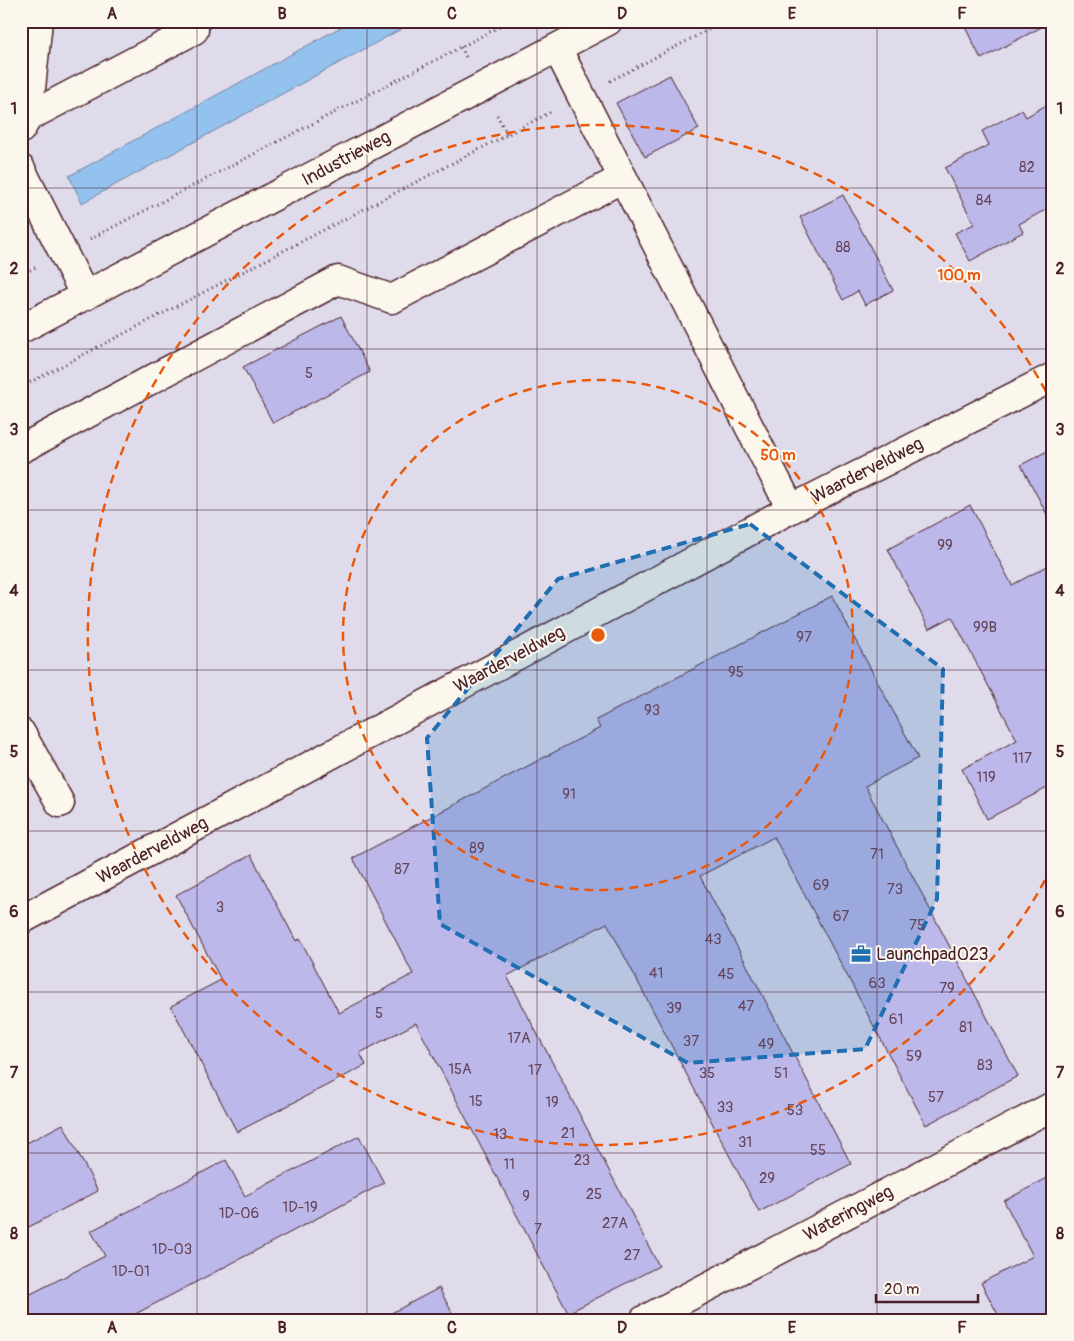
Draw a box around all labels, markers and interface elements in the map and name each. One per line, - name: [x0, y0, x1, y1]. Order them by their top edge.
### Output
- text: A: [107, 4, 118, 24]
- text: B: [277, 4, 287, 24]
- text: C: [447, 4, 457, 24]
- text: D: [617, 4, 627, 24]
- text: E: [788, 4, 797, 24]
- text: F: [957, 4, 967, 24]
- text: 1: [11, 99, 17, 119]
- text: 1: [1057, 99, 1063, 119]
- street label: Industrieweg: [298, 126, 394, 191]
- house number: 82: [1019, 158, 1035, 177]
- house number: 84: [976, 191, 992, 210]
- house number: 88: [835, 238, 851, 257]
- text: 2: [10, 259, 19, 279]
- text: 2: [1056, 259, 1065, 279]
- text: 100 m: [938, 266, 980, 285]
- house number: 5: [305, 364, 313, 383]
- text: 3: [10, 420, 19, 440]
- text: 3: [1056, 420, 1065, 440]
- street label: Waarderveldweg: [807, 432, 927, 509]
- text: 50 m: [761, 446, 795, 465]
- house number: 99: [937, 536, 953, 555]
- text: 4: [9, 581, 19, 601]
- text: 4: [1055, 581, 1065, 601]
- house number: 99B: [973, 618, 997, 637]
- street label: Waarderveldweg: [450, 620, 569, 698]
- centre of rings: [589, 626, 607, 644]
- house number: 97: [796, 628, 812, 647]
- house number: 95: [728, 663, 744, 682]
- house number: 93: [644, 701, 660, 720]
- text: 5: [10, 742, 19, 762]
- text: 5: [1056, 742, 1065, 762]
- house number: 117: [1012, 749, 1032, 768]
- house number: 119: [976, 768, 996, 787]
- house number: 91: [562, 785, 576, 804]
- street label: Waarderveldweg: [93, 811, 212, 889]
- house number: 89: [469, 839, 485, 858]
- house number: 71: [870, 845, 884, 864]
- house number: 87: [394, 860, 410, 879]
- house number: 69: [813, 876, 829, 895]
- house number: 73: [887, 880, 903, 899]
- house number: 3: [216, 898, 224, 917]
- text: 6: [9, 902, 19, 922]
- text: 6: [1055, 902, 1065, 922]
- house number: 67: [833, 907, 849, 926]
- house number: 75: [909, 916, 925, 935]
- house number: 43: [704, 930, 722, 949]
- office icon: Launchpad023: [850, 943, 872, 965]
- place label: Launchpad023: [876, 943, 989, 966]
- house number: 41: [649, 964, 663, 983]
- house number: 45: [718, 965, 734, 984]
- house number: 63: [868, 974, 886, 993]
- house number: 79: [939, 979, 955, 998]
- house number: 47: [738, 997, 754, 1016]
- house number: 39: [666, 999, 682, 1018]
- house number: 5: [375, 1004, 383, 1023]
- house number: 61: [889, 1010, 903, 1029]
- house number: 81: [959, 1018, 973, 1037]
- house number: 17A: [507, 1029, 531, 1048]
- house number: 37: [683, 1032, 699, 1051]
- house number: 49: [758, 1035, 774, 1054]
- house number: 59: [906, 1047, 922, 1066]
- house number: 83: [977, 1056, 993, 1075]
- house number: 15A: [448, 1060, 472, 1079]
- house number: 17: [528, 1061, 542, 1080]
- text: 7: [10, 1063, 19, 1083]
- text: 7: [1056, 1063, 1065, 1083]
- house number: 35: [699, 1064, 715, 1083]
- house number: 51: [774, 1064, 788, 1083]
- house number: 57: [928, 1088, 944, 1107]
- house number: 15: [469, 1092, 483, 1111]
- house number: 19: [545, 1093, 559, 1112]
- house number: 33: [717, 1098, 733, 1117]
- house number: 53: [787, 1101, 803, 1120]
- house number: 21: [561, 1124, 575, 1143]
- house number: 13: [493, 1125, 507, 1144]
- house number: 31: [738, 1133, 752, 1152]
- house number: 55: [810, 1141, 826, 1160]
- house number: 23: [574, 1151, 590, 1170]
- house number: 11: [503, 1155, 515, 1174]
- house number: 29: [759, 1169, 775, 1188]
- street label: Wateringweg: [800, 1180, 897, 1247]
- house number: 25: [586, 1185, 602, 1204]
- house number: 9: [522, 1187, 530, 1206]
- house number: 1D-19: [282, 1198, 318, 1217]
- house number: 1D-06: [219, 1204, 259, 1223]
- house number: 27A: [602, 1214, 628, 1233]
- house number: 7: [534, 1220, 542, 1239]
- text: 8: [10, 1224, 18, 1244]
- text: 8: [1056, 1224, 1064, 1244]
- house number: 1D-03: [152, 1240, 192, 1259]
- house number: 27: [624, 1246, 640, 1265]
- house number: 1D-01: [112, 1262, 150, 1281]
- scale bar: [876, 1271, 979, 1303]
- text: 20 m: [884, 1280, 919, 1299]
- text: A: [107, 1318, 118, 1338]
- text: B: [277, 1318, 287, 1338]
- text: C: [447, 1318, 457, 1338]
- text: D: [617, 1318, 627, 1338]
- text: E: [788, 1318, 797, 1338]
- text: F: [957, 1318, 967, 1338]

